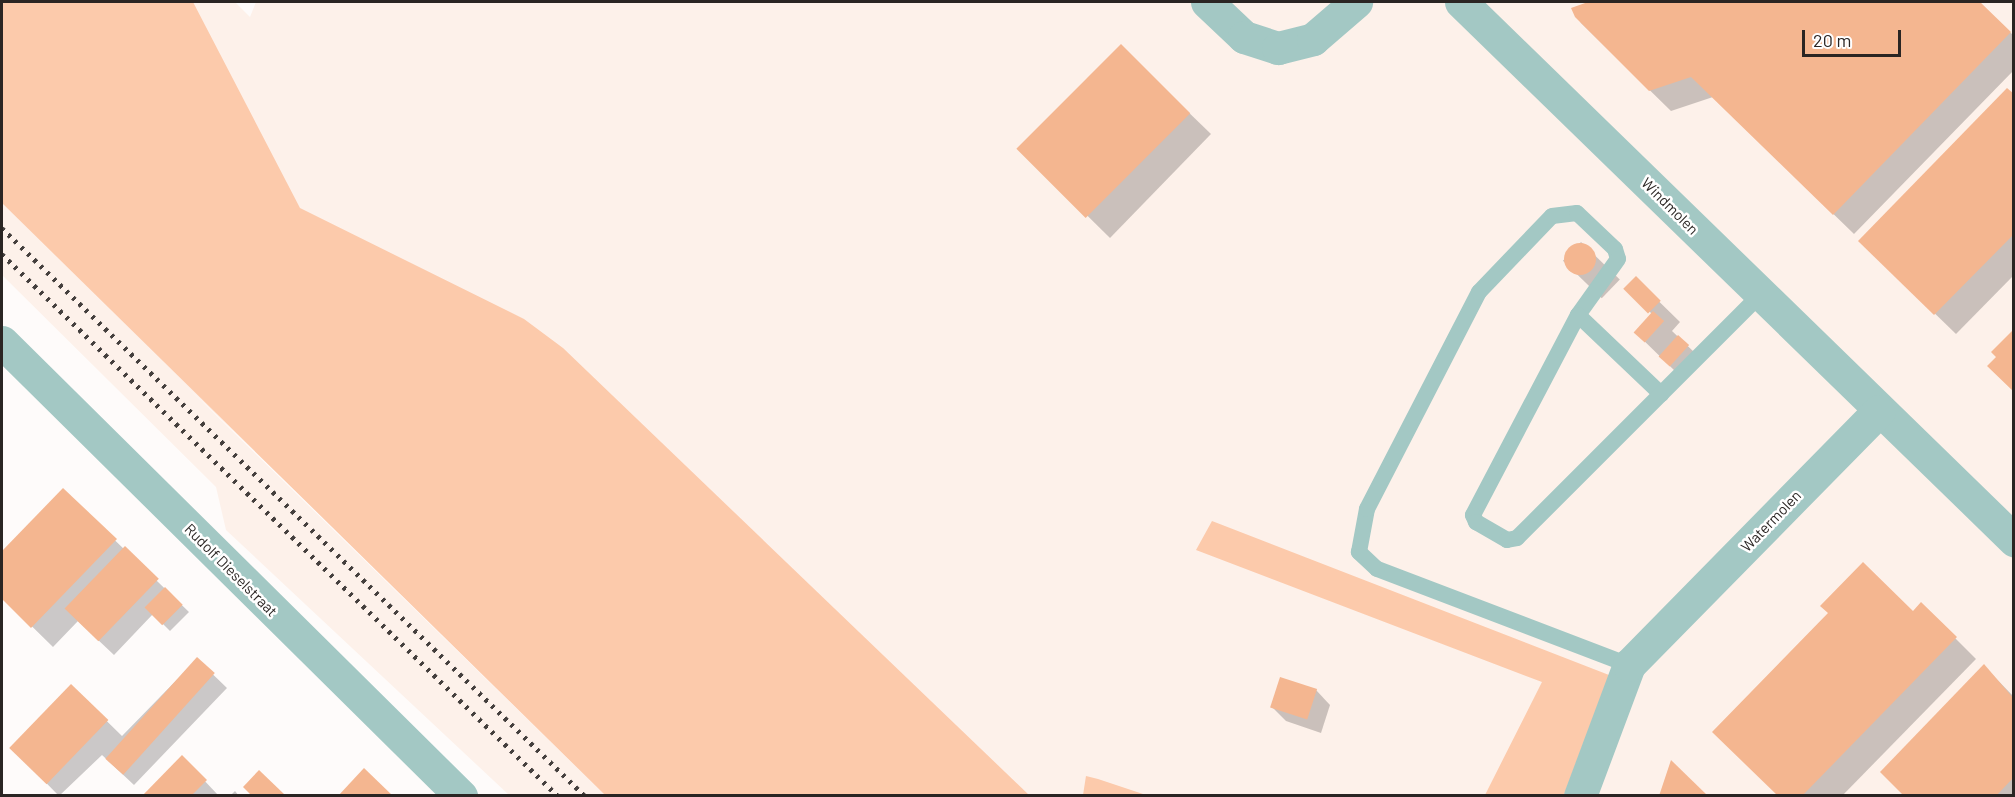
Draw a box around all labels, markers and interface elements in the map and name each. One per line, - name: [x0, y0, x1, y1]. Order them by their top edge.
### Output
- scale bar: [1805, 18, 1904, 56]
- text: 20 m: [1813, 29, 1851, 51]
- street label: Windmolen: [1638, 174, 1702, 238]
- street label: Watermolen: [1737, 486, 1805, 556]
- street label: Rudolf Dieselstraat: [181, 520, 281, 620]

